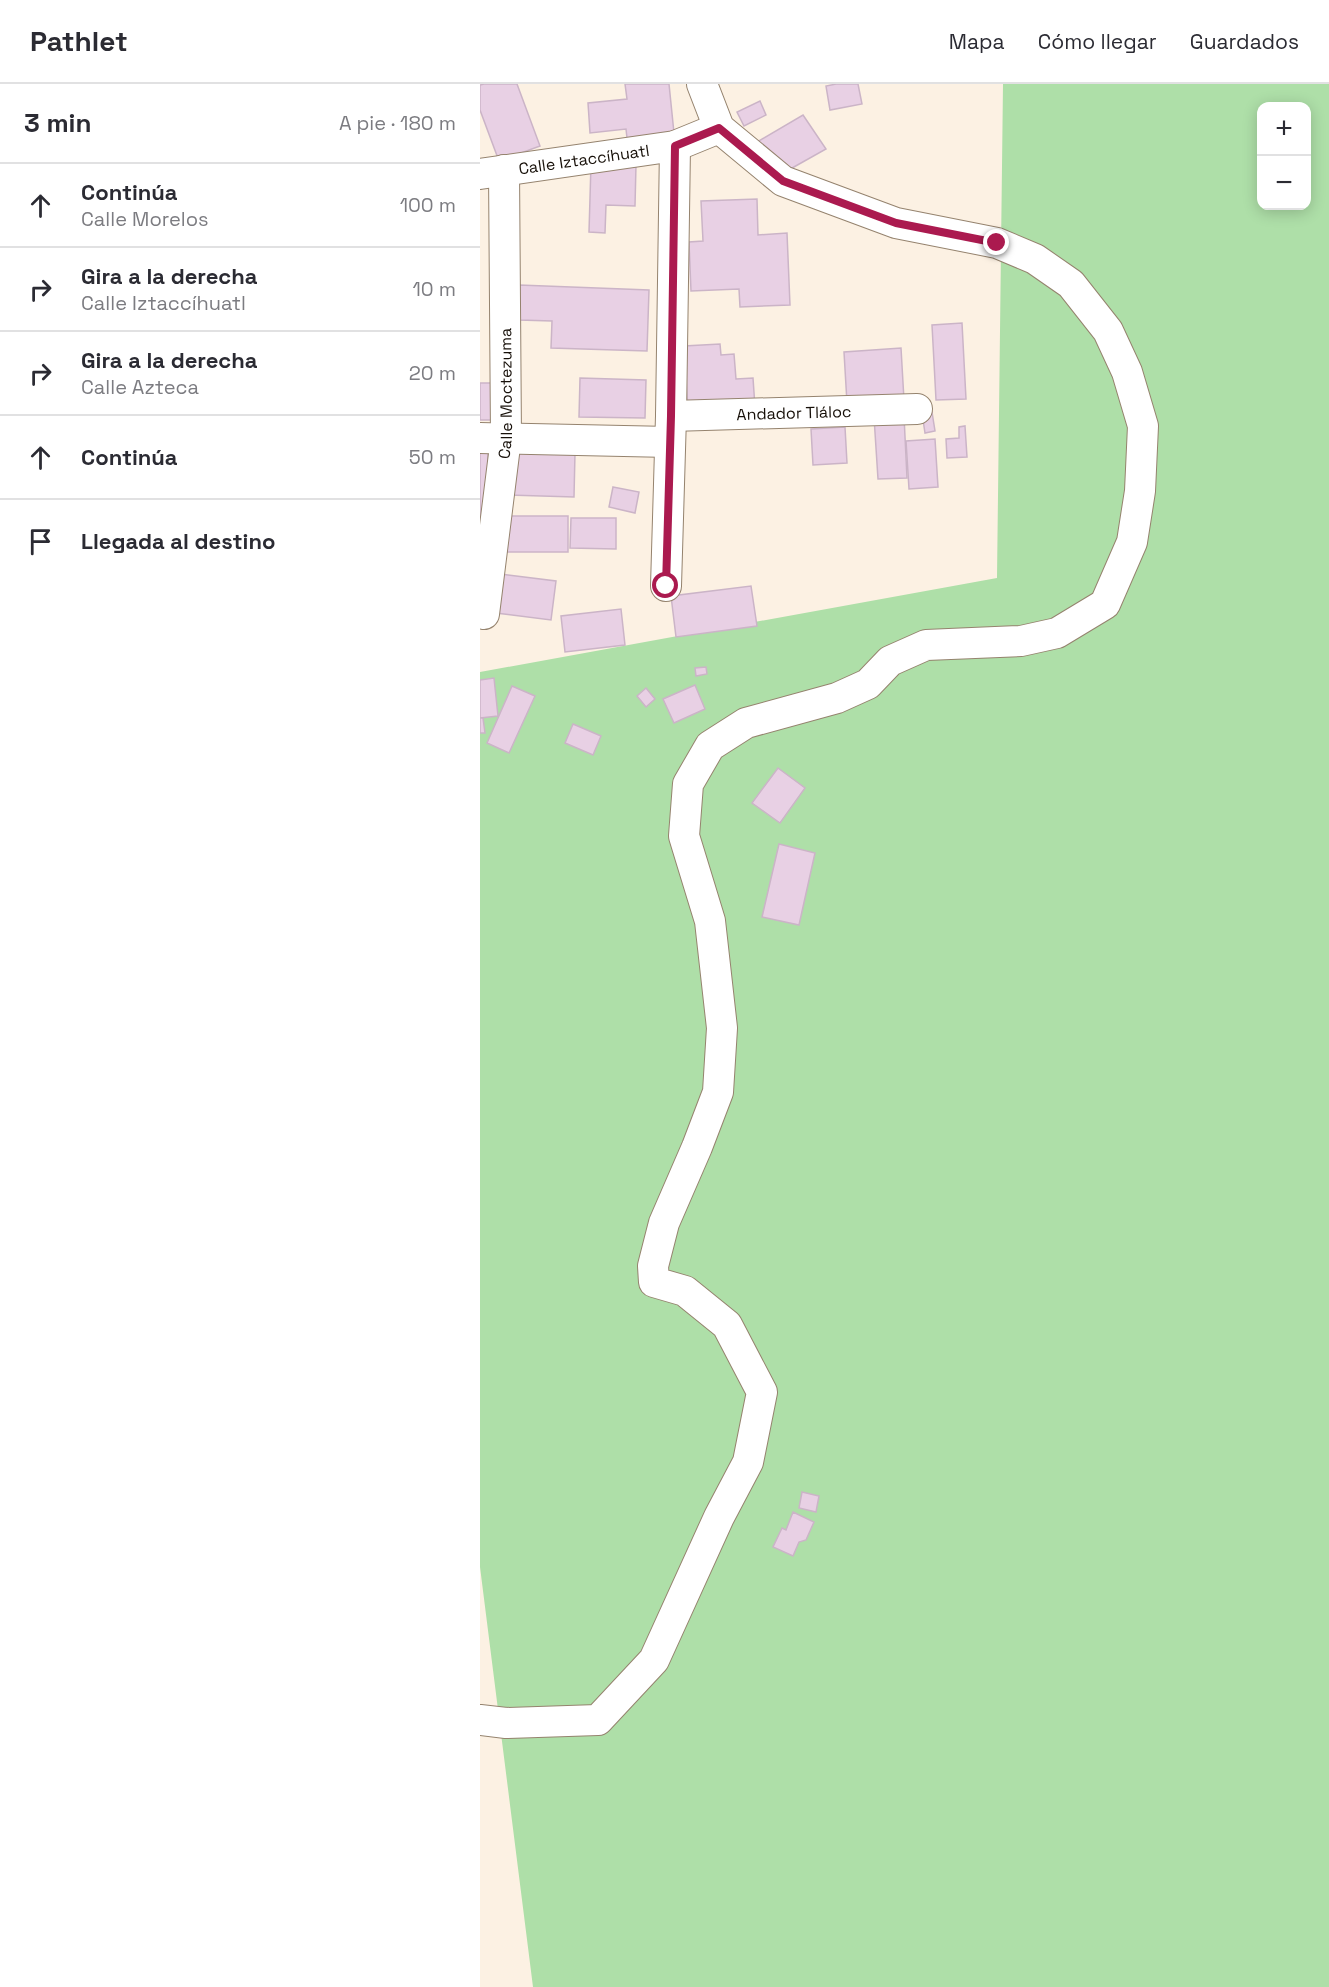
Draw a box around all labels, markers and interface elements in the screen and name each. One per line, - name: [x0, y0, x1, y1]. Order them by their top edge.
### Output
- text: Pathlet: [30, 23, 128, 59]
- text: Mapa: [949, 28, 1005, 55]
- text: Cómo llegar: [1038, 28, 1157, 55]
- text: Guardados: [1190, 28, 1299, 55]
- map controls: [1257, 102, 1311, 210]
- button: +: [1257, 102, 1311, 156]
- text: 3 min: [24, 106, 92, 140]
- text: A pie · 180 m: [339, 110, 456, 136]
- street label: Calle Iztaccíhuatl: [517, 139, 651, 179]
- button: −: [1257, 156, 1311, 210]
- text: Continúa: [81, 178, 177, 206]
- icon: ahead: [24, 189, 57, 222]
- text: 100 m: [400, 192, 456, 218]
- text: Calle Morelos: [81, 206, 209, 232]
- route end: [983, 229, 1009, 255]
- text: Gira a la derecha: [81, 262, 258, 290]
- icon: right: [24, 273, 57, 306]
- text: 10 m: [412, 276, 456, 302]
- text: Calle Iztaccíhuatl: [81, 290, 246, 316]
- street label: Calle Moctezuma: [493, 328, 517, 460]
- text: Gira a la derecha: [81, 346, 258, 374]
- icon: right: [24, 357, 57, 390]
- text: 20 m: [409, 360, 456, 386]
- text: Calle Azteca: [81, 374, 199, 400]
- street label: Andador Tláloc: [736, 400, 852, 425]
- icon: ahead: [24, 441, 57, 474]
- text: Continúa: [81, 443, 177, 471]
- text: 50 m: [409, 444, 456, 470]
- icon: arrive: [24, 525, 57, 558]
- text: Llegada al destino: [81, 527, 275, 555]
- route start: [652, 572, 678, 598]

